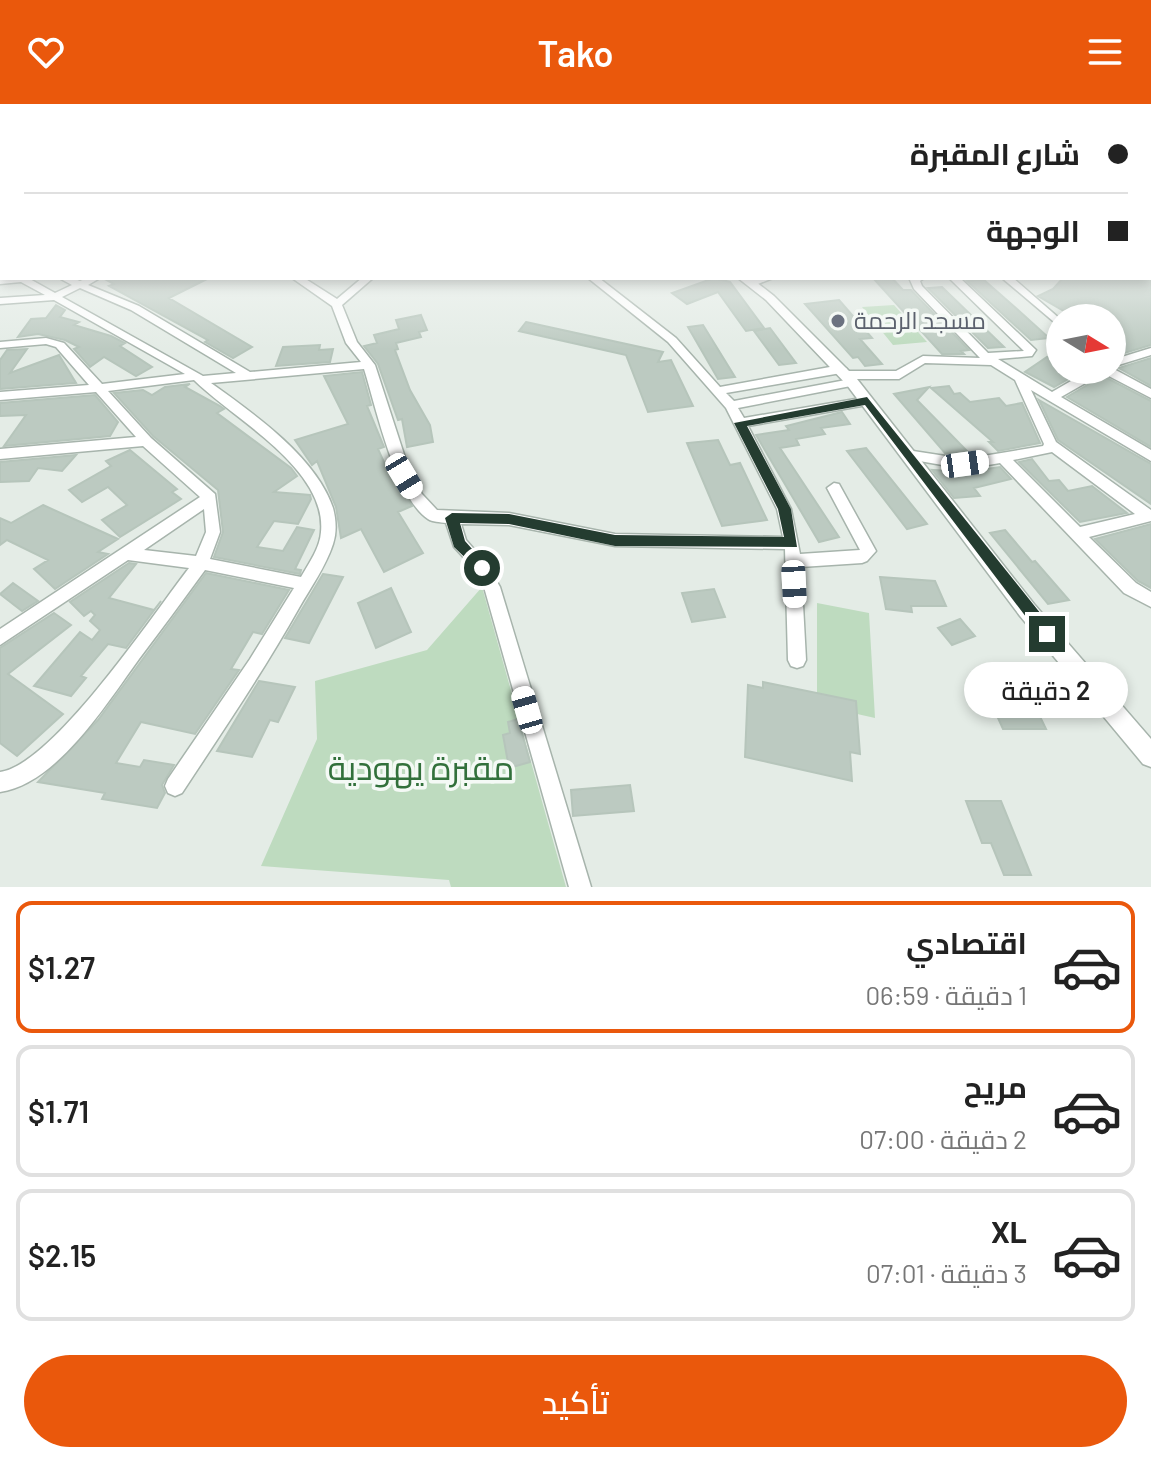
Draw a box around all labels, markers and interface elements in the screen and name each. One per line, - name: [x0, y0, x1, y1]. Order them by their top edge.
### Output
- icon: heart: [24, 30, 68, 74]
- icon: menu: [1083, 30, 1127, 74]
- text: Tako: [537, 31, 614, 74]
- text: شارع المقبرة: [910, 135, 1080, 171]
- text: الوجهة: [986, 212, 1080, 248]
- north arrow: [1046, 304, 1126, 384]
- map controls: [1046, 304, 1126, 384]
- place label: مسجد الرحمة: [854, 305, 986, 334]
- marker: مسجد الرحمة: [829, 312, 847, 330]
- car: [381, 449, 427, 503]
- car: [940, 449, 990, 479]
- route start: [464, 550, 500, 586]
- car: [781, 559, 807, 609]
- route end: [1029, 616, 1065, 652]
- callout: 2 دقيقة: [965, 662, 1129, 718]
- text: 2 دقيقة: [1002, 674, 1090, 705]
- car: [509, 684, 545, 736]
- park label: مقبرة يهودية: [328, 746, 514, 789]
- text: اقتصادي: [906, 924, 1027, 960]
- icon: car: [1051, 931, 1123, 1003]
- text: $1.27: [28, 949, 95, 985]
- text: 1 دقيقة · 06:59: [865, 979, 1027, 1010]
- text: مريح: [964, 1068, 1027, 1104]
- icon: car: [1051, 1075, 1123, 1147]
- text: $1.71: [28, 1093, 89, 1129]
- text: 2 دقيقة · 07:00: [859, 1123, 1027, 1154]
- text: XL: [991, 1213, 1027, 1249]
- icon: car: [1051, 1219, 1123, 1291]
- text: $2.15: [28, 1237, 96, 1273]
- text: 3 دقيقة · 07:01: [866, 1257, 1027, 1288]
- button: تأكيد: [24, 1355, 1127, 1447]

